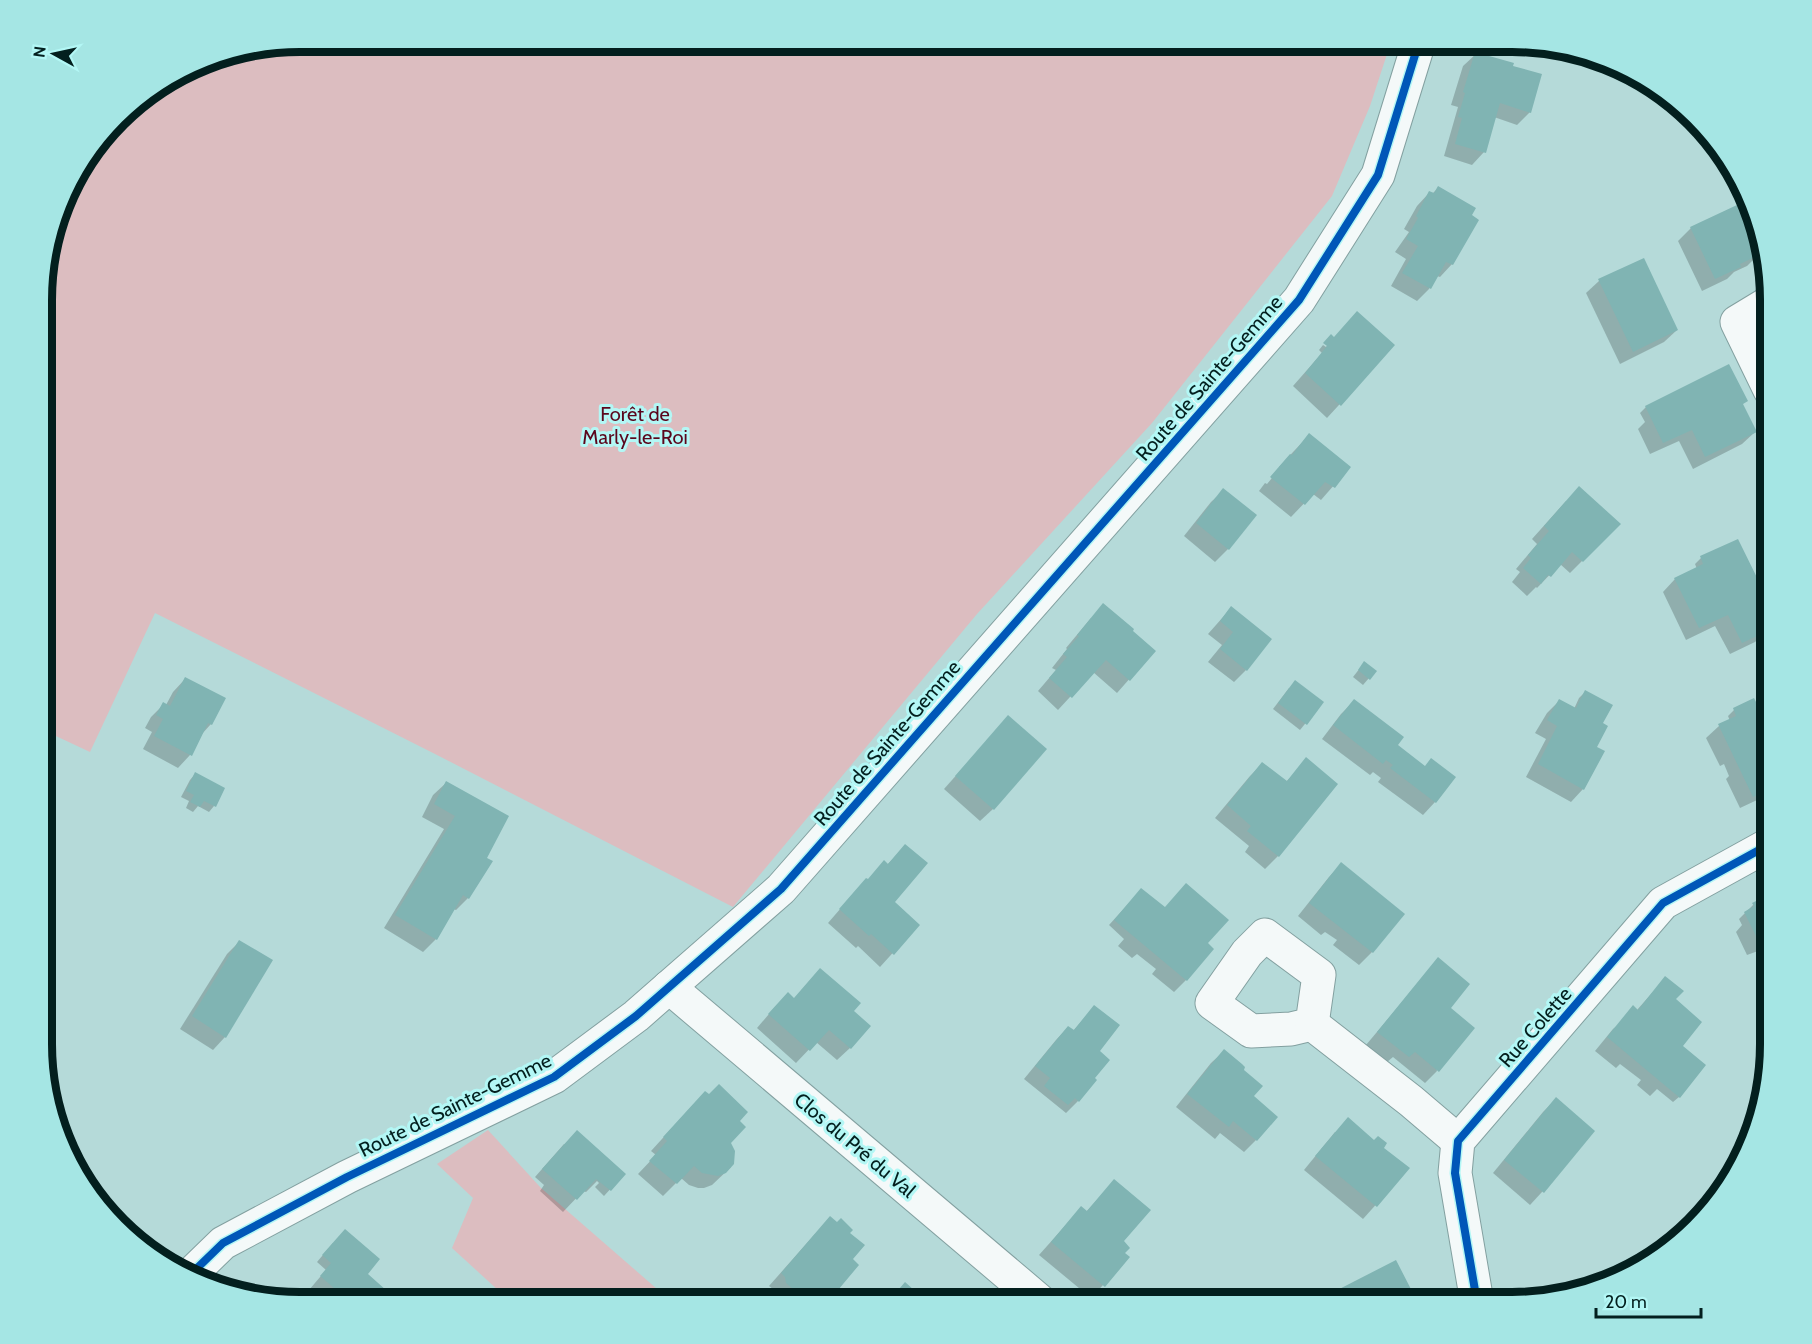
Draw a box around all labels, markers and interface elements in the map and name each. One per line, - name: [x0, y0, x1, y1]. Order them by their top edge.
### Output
- north arrow: [24, 24, 84, 84]
- text: N: [29, 45, 50, 59]
- street label: Route de Sainte-Gemme: [1131, 290, 1287, 466]
- park label: Forêt de Marly-le-Roi: [582, 402, 688, 449]
- street label: Route de Sainte-Gemme: [809, 655, 965, 831]
- street label: Rue Colette: [1494, 982, 1576, 1072]
- street label: Route de Sainte-Gemme: [355, 1048, 555, 1162]
- street label: Clos du Pré du Val: [790, 1087, 921, 1203]
- scale bar: [1596, 1281, 1701, 1319]
- text: 20 m: [1605, 1291, 1647, 1313]

